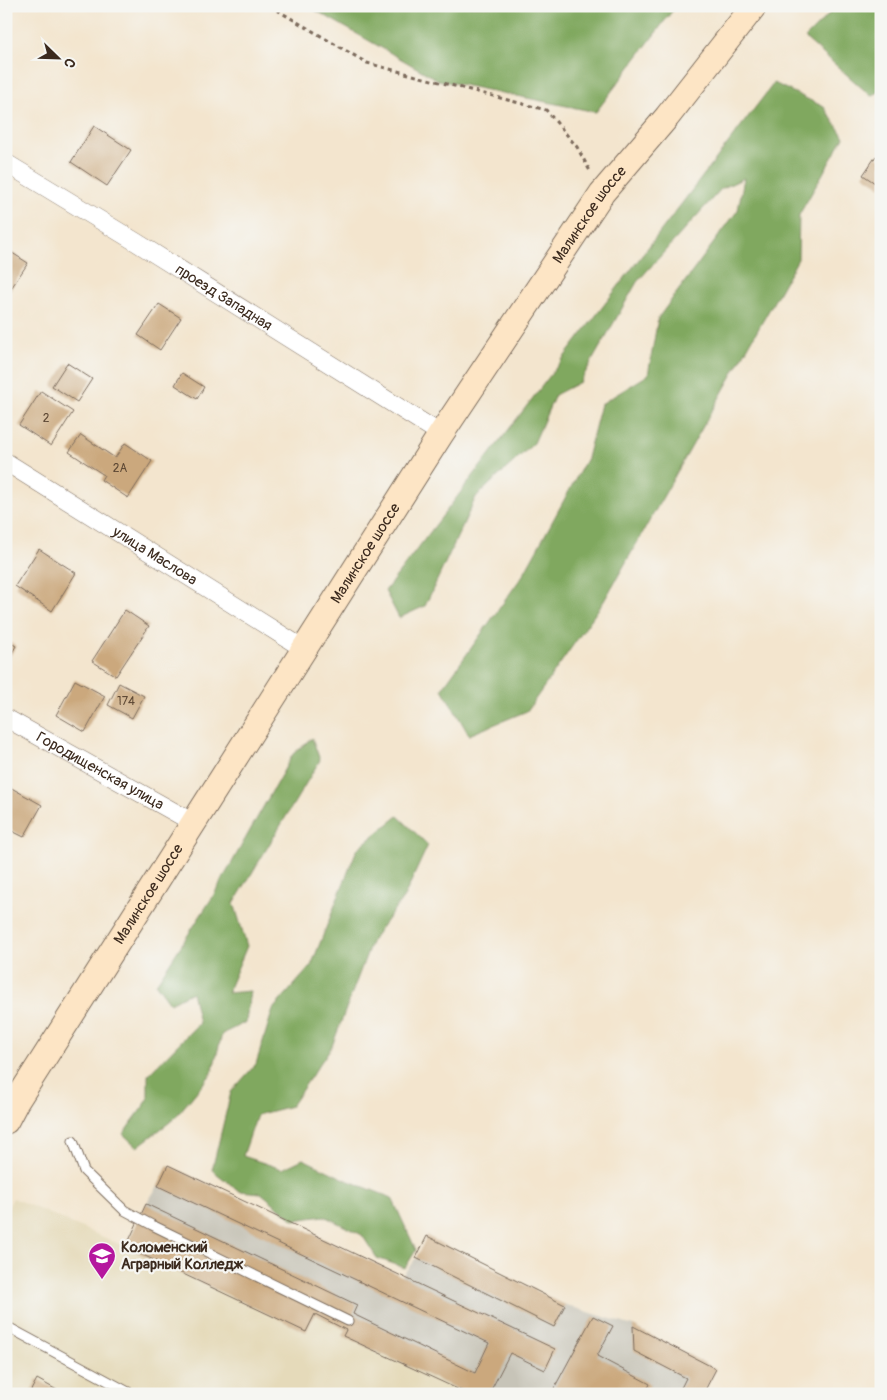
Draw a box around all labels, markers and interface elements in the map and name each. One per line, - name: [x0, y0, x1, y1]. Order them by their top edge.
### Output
- north arrow: [32, 32, 82, 82]
- text: С: [60, 56, 79, 71]
- street label: Малинское шоссе: [548, 162, 631, 267]
- street label: проезд Западная: [172, 260, 276, 335]
- house number: 2: [43, 411, 50, 426]
- house number: 2А: [113, 461, 127, 476]
- street label: Малинское шоссе: [326, 499, 404, 607]
- street label: улица Маслова: [108, 521, 201, 589]
- house number: 174: [117, 694, 135, 709]
- street label: Городищенская улица: [33, 727, 167, 814]
- street label: Малинское шоссе: [109, 840, 188, 948]
- place label: Коломенский Аграрный Колледж: [121, 1238, 243, 1274]
- school or university icon: Коломенский Аграрный Колледж: [87, 1241, 117, 1280]

